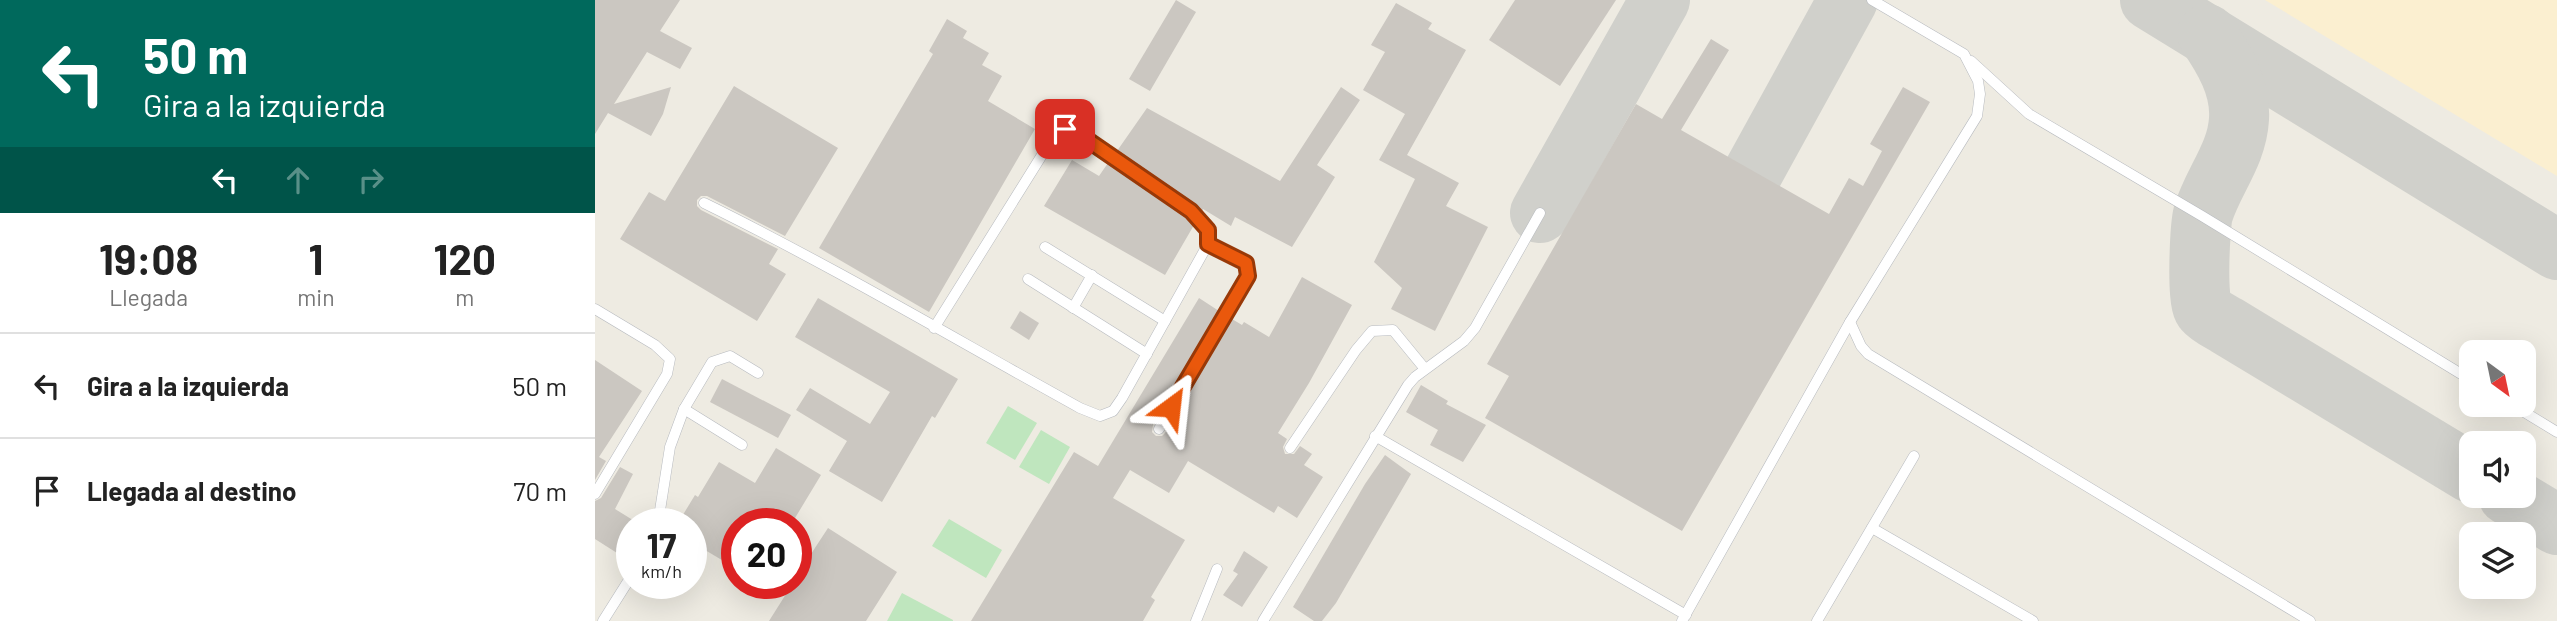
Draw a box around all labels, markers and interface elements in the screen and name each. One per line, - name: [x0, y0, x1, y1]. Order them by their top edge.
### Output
- text: 50 m: [143, 25, 248, 84]
- icon: left: [28, 28, 119, 119]
- text: Gira a la izquierda: [143, 85, 386, 123]
- pin: [1035, 99, 1095, 159]
- icon: arrive: [1046, 110, 1084, 148]
- icon: left: [206, 161, 244, 199]
- icon: ahead: [279, 161, 317, 199]
- icon: right: [352, 161, 390, 199]
- text: 19:08: [99, 233, 198, 283]
- text: 1: [308, 233, 323, 283]
- text: 120: [434, 233, 496, 283]
- text: Llegada: [109, 283, 188, 311]
- text: min: [297, 283, 335, 311]
- text: m: [455, 283, 474, 311]
- north arrow: [2459, 340, 2536, 416]
- map controls: [2459, 340, 2536, 599]
- icon: left: [28, 367, 66, 405]
- text: Gira a la izquierda: [87, 370, 289, 401]
- text: 50 m: [512, 370, 567, 401]
- position arrow: [1134, 370, 1208, 444]
- button: sound: [2459, 431, 2536, 508]
- icon: arrive: [28, 472, 66, 510]
- text: Llegada al destino: [87, 475, 296, 506]
- text: 70 m: [513, 475, 567, 506]
- speed limit sign: 20: [721, 508, 812, 599]
- button: layers: [2459, 522, 2536, 599]
- text: 17: [647, 523, 676, 565]
- text: km/h: [641, 560, 682, 582]

